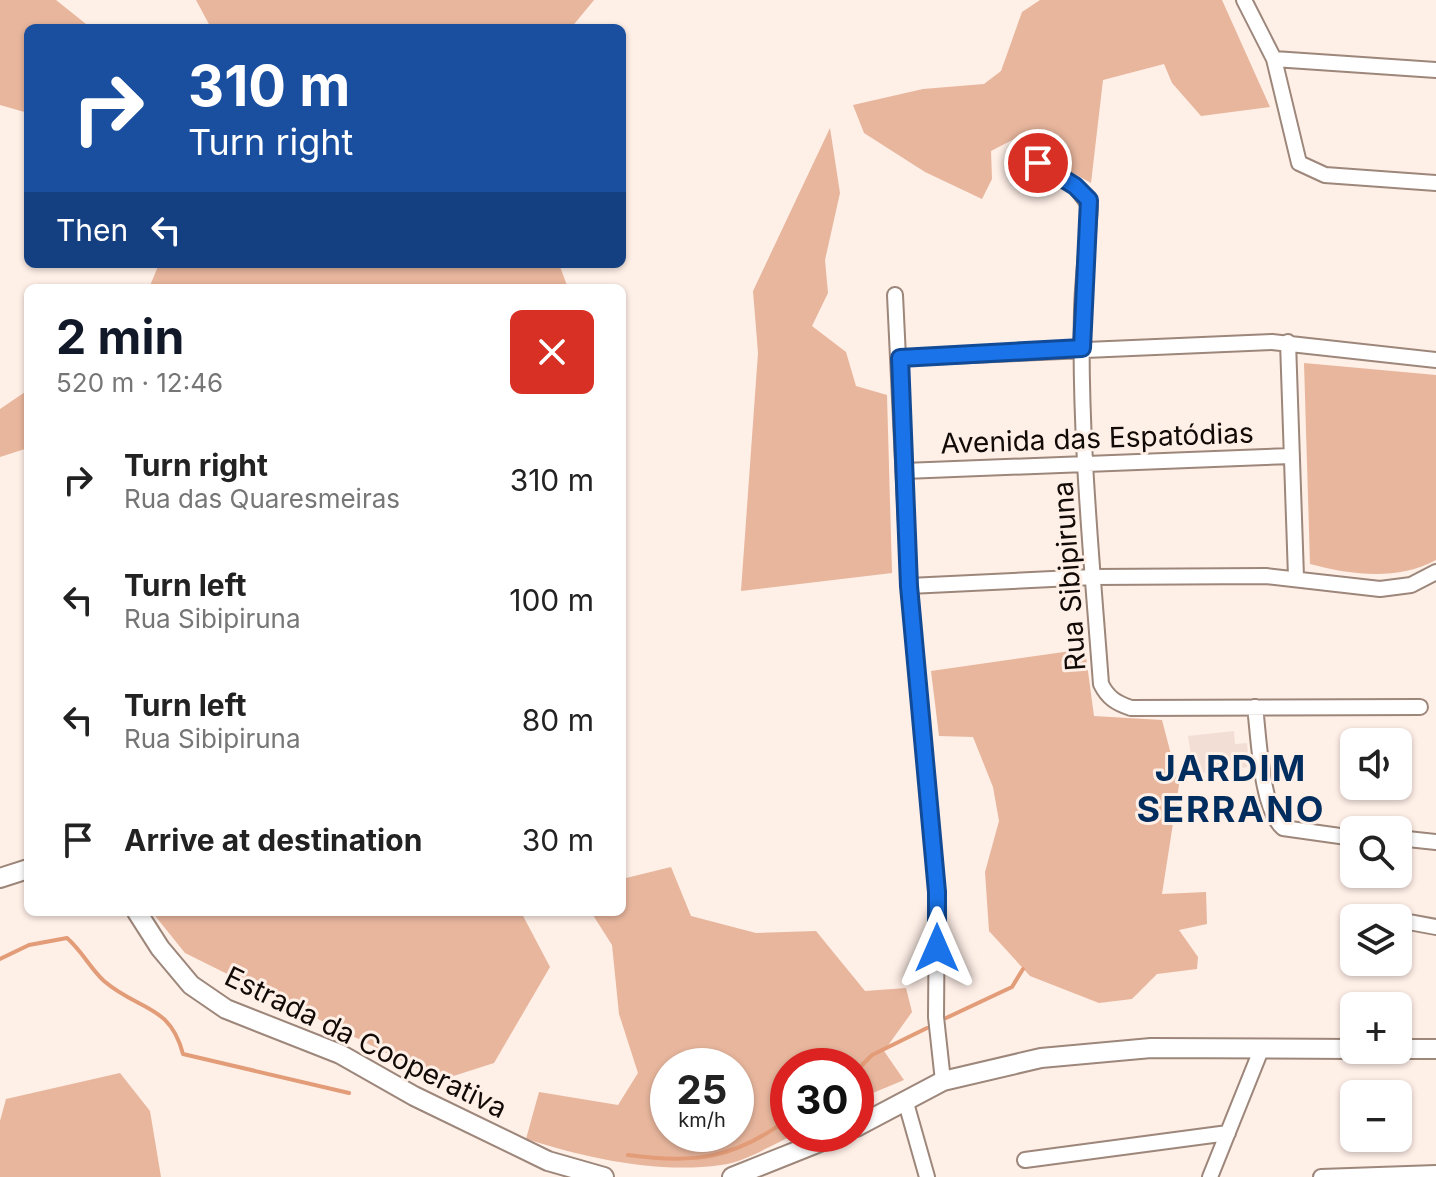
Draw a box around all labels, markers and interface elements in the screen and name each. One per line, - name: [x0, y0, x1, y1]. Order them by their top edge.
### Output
- text: 310 m: [188, 52, 350, 120]
- icon: right: [56, 56, 160, 160]
- text: Turn right: [188, 120, 353, 164]
- pin: [1004, 129, 1072, 197]
- icon: arrive: [1016, 141, 1060, 185]
- icon: left: [144, 208, 188, 252]
- text: Then: [56, 212, 128, 248]
- text: 2 min: [56, 307, 184, 366]
- button: close: [510, 310, 594, 394]
- text: 520 m · 12:46: [56, 367, 223, 398]
- street label: Avenida das Espatódias: [940, 416, 1254, 460]
- text: Turn right: [124, 447, 268, 483]
- icon: right: [56, 458, 100, 502]
- text: 310 m: [510, 462, 594, 498]
- street label: Rua Sibipiruna: [1045, 480, 1093, 672]
- text: Rua das Quaresmeiras: [124, 483, 400, 514]
- text: Turn left: [124, 567, 246, 603]
- icon: left: [56, 578, 100, 622]
- text: 100 m: [509, 582, 594, 618]
- text: Rua Sibipiruna: [124, 603, 301, 634]
- text: Turn left: [124, 687, 246, 723]
- icon: left: [56, 698, 100, 742]
- text: 80 m: [522, 702, 594, 738]
- text: Rua Sibipiruna: [124, 723, 301, 754]
- map controls: [1340, 728, 1412, 1152]
- button: sound: [1340, 728, 1412, 800]
- district label: JARDIM SERRANO: [1137, 746, 1325, 831]
- button: search: [1340, 816, 1412, 888]
- icon: arrive: [56, 818, 100, 862]
- text: Arrive at destination: [124, 822, 422, 858]
- text: 30 m: [522, 822, 594, 858]
- button: layers: [1340, 904, 1412, 976]
- position arrow: [895, 906, 979, 990]
- street label: Estrada da Cooperativa: [219, 959, 513, 1125]
- button: +: [1340, 992, 1412, 1064]
- speed limit sign: 30: [770, 1048, 874, 1152]
- text: 25: [677, 1065, 727, 1114]
- button: −: [1340, 1080, 1412, 1152]
- text: km/h: [678, 1108, 726, 1132]

